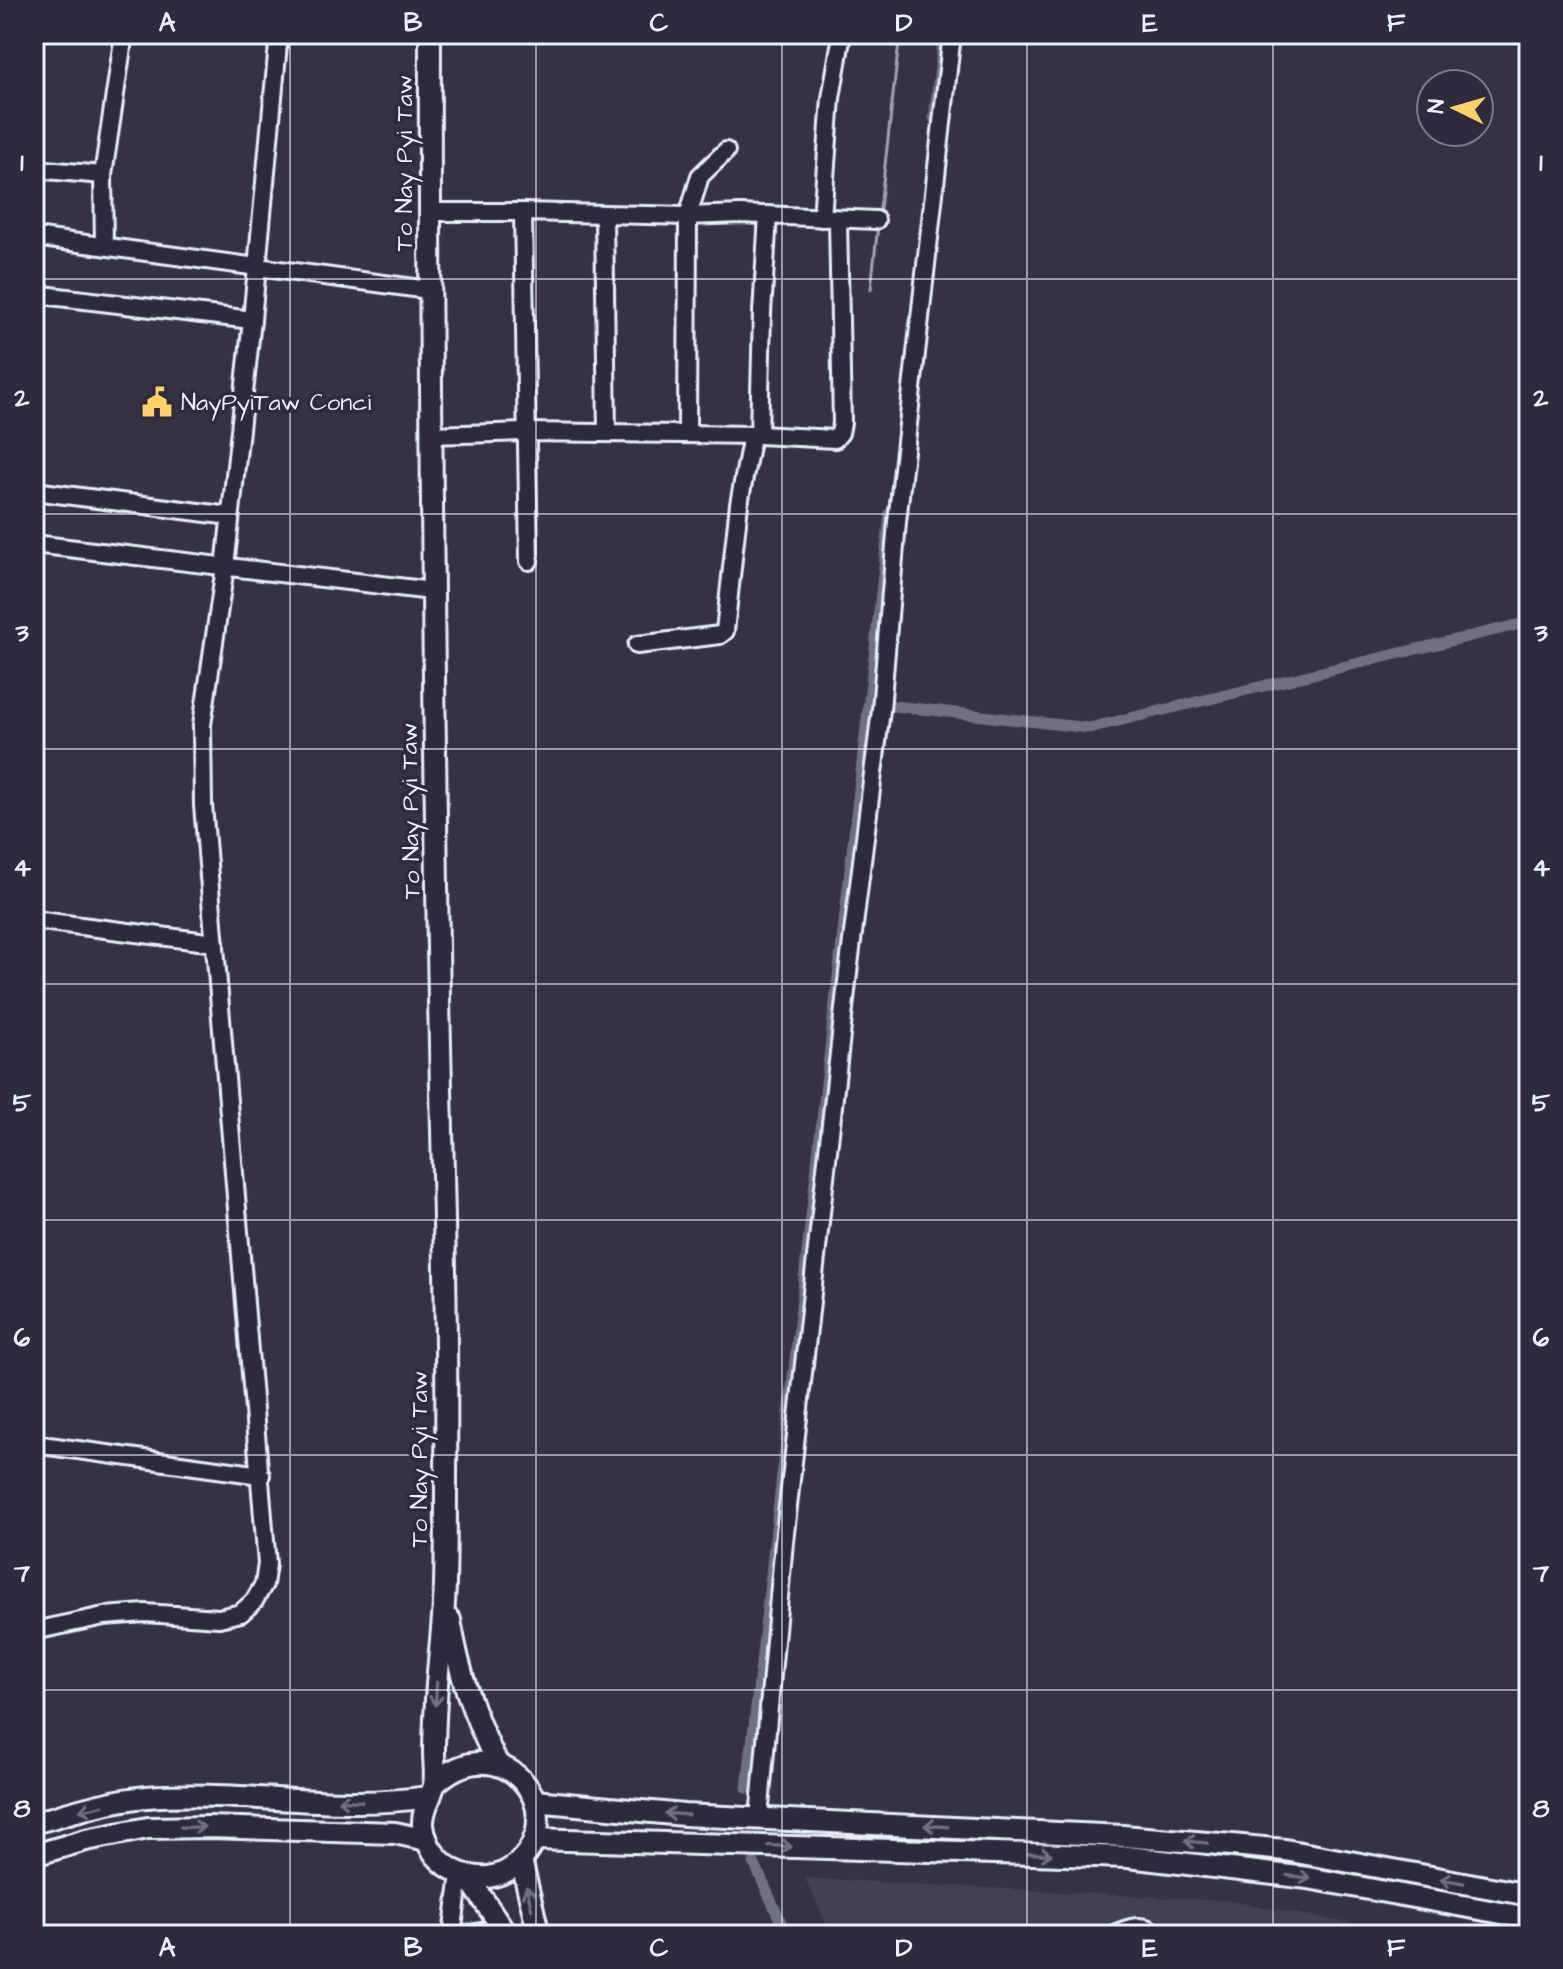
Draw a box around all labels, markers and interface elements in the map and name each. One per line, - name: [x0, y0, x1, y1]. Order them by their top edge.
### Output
- text: A: [159, 5, 176, 41]
- text: B: [404, 5, 423, 41]
- text: C: [650, 5, 669, 41]
- text: D: [896, 5, 913, 41]
- text: E: [1142, 5, 1158, 41]
- text: F: [1387, 5, 1406, 41]
- north arrow: [1415, 68, 1495, 148]
- street label: To Nay Pyi Taw: [388, 75, 423, 251]
- text: N: [1421, 98, 1453, 115]
- text: 1: [20, 145, 24, 181]
- text: 1: [1539, 145, 1543, 181]
- text: 2: [14, 380, 30, 416]
- text: 2: [1533, 380, 1549, 416]
- public building icon: NayPyiTaw Conci: [140, 385, 174, 419]
- place label: NayPyiTaw Conci: [181, 386, 371, 421]
- text: 3: [14, 615, 29, 651]
- text: 3: [1533, 615, 1548, 651]
- street label: To Nay Pyi Taw: [392, 722, 431, 899]
- text: 4: [13, 850, 31, 886]
- text: 4: [1532, 850, 1550, 886]
- text: 5: [13, 1085, 32, 1121]
- text: 5: [1532, 1085, 1551, 1121]
- text: 6: [14, 1320, 31, 1356]
- text: 6: [1533, 1320, 1550, 1356]
- street label: To Nay Pyi Taw: [403, 1371, 438, 1547]
- text: 7: [13, 1555, 30, 1591]
- text: 7: [1532, 1555, 1549, 1591]
- one-way arrow: [428, 1680, 443, 1707]
- text: 8: [14, 1791, 31, 1827]
- text: 8: [1533, 1791, 1550, 1827]
- one-way arrow: [337, 1793, 364, 1808]
- one-way arrow: [79, 1801, 104, 1816]
- one-way arrow: [663, 1807, 690, 1822]
- one-way arrow: [179, 1819, 206, 1835]
- one-way arrow: [923, 1819, 950, 1834]
- one-way arrow: [1183, 1834, 1209, 1849]
- one-way arrow: [766, 1838, 793, 1853]
- one-way arrow: [1026, 1847, 1053, 1862]
- one-way arrow: [1286, 1870, 1311, 1885]
- one-way arrow: [1440, 1873, 1466, 1888]
- one-way arrow: [521, 1885, 536, 1911]
- text: A: [159, 1930, 176, 1966]
- text: B: [404, 1930, 423, 1966]
- text: C: [650, 1930, 669, 1966]
- text: D: [896, 1930, 913, 1966]
- text: E: [1142, 1930, 1158, 1966]
- text: F: [1387, 1930, 1406, 1966]

